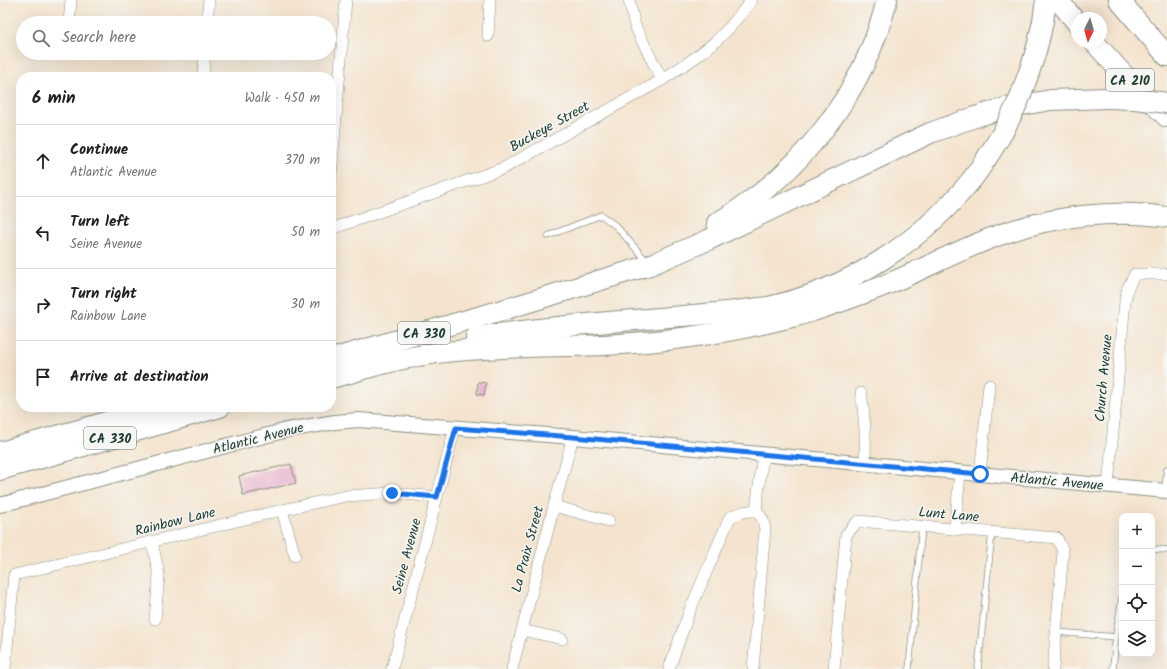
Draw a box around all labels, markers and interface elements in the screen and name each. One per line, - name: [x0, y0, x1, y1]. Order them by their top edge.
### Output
- north arrow: [1071, 12, 1107, 48]
- search box: [16, 16, 336, 60]
- text: Search here: [62, 26, 136, 50]
- icon: search: [30, 27, 52, 49]
- road number: CA 210: [1106, 69, 1154, 91]
- text: 6 min: [32, 85, 76, 112]
- text: Walk · 450 m: [245, 88, 320, 109]
- street label: Buckeye Street: [505, 95, 594, 158]
- text: Continue: [70, 138, 128, 162]
- icon: ahead: [32, 150, 54, 172]
- text: 370 m: [285, 150, 320, 171]
- text: Atlantic Avenue: [70, 162, 157, 183]
- text: Turn left: [70, 210, 130, 234]
- icon: left: [32, 222, 54, 244]
- text: 50 m: [291, 222, 320, 243]
- text: Seine Avenue: [70, 234, 142, 255]
- text: Turn right: [70, 282, 137, 306]
- icon: right: [32, 294, 54, 316]
- text: 30 m: [291, 294, 320, 315]
- text: Rainbow Lane: [70, 306, 146, 327]
- road number: CA 330: [398, 322, 450, 344]
- street label: Church Avenue: [1089, 333, 1119, 423]
- text: Arrive at destination: [70, 365, 209, 389]
- icon: arrive: [32, 366, 54, 388]
- street label: Atlantic Avenue: [210, 417, 307, 461]
- road number: CA 330: [84, 427, 136, 449]
- route start: [971, 465, 989, 483]
- street label: Atlantic Avenue: [1010, 467, 1105, 497]
- route end: [383, 484, 401, 502]
- street label: Rainbow Lane: [133, 501, 218, 543]
- street label: Lunt Lane: [918, 501, 981, 529]
- street label: La Praix Street: [506, 503, 550, 595]
- map controls: [1119, 513, 1155, 657]
- button: +: [1119, 513, 1155, 549]
- street label: Seine Avenue: [386, 515, 428, 597]
- button: −: [1119, 549, 1155, 585]
- button: locate: [1119, 585, 1155, 621]
- button: layers: [1119, 621, 1155, 657]

